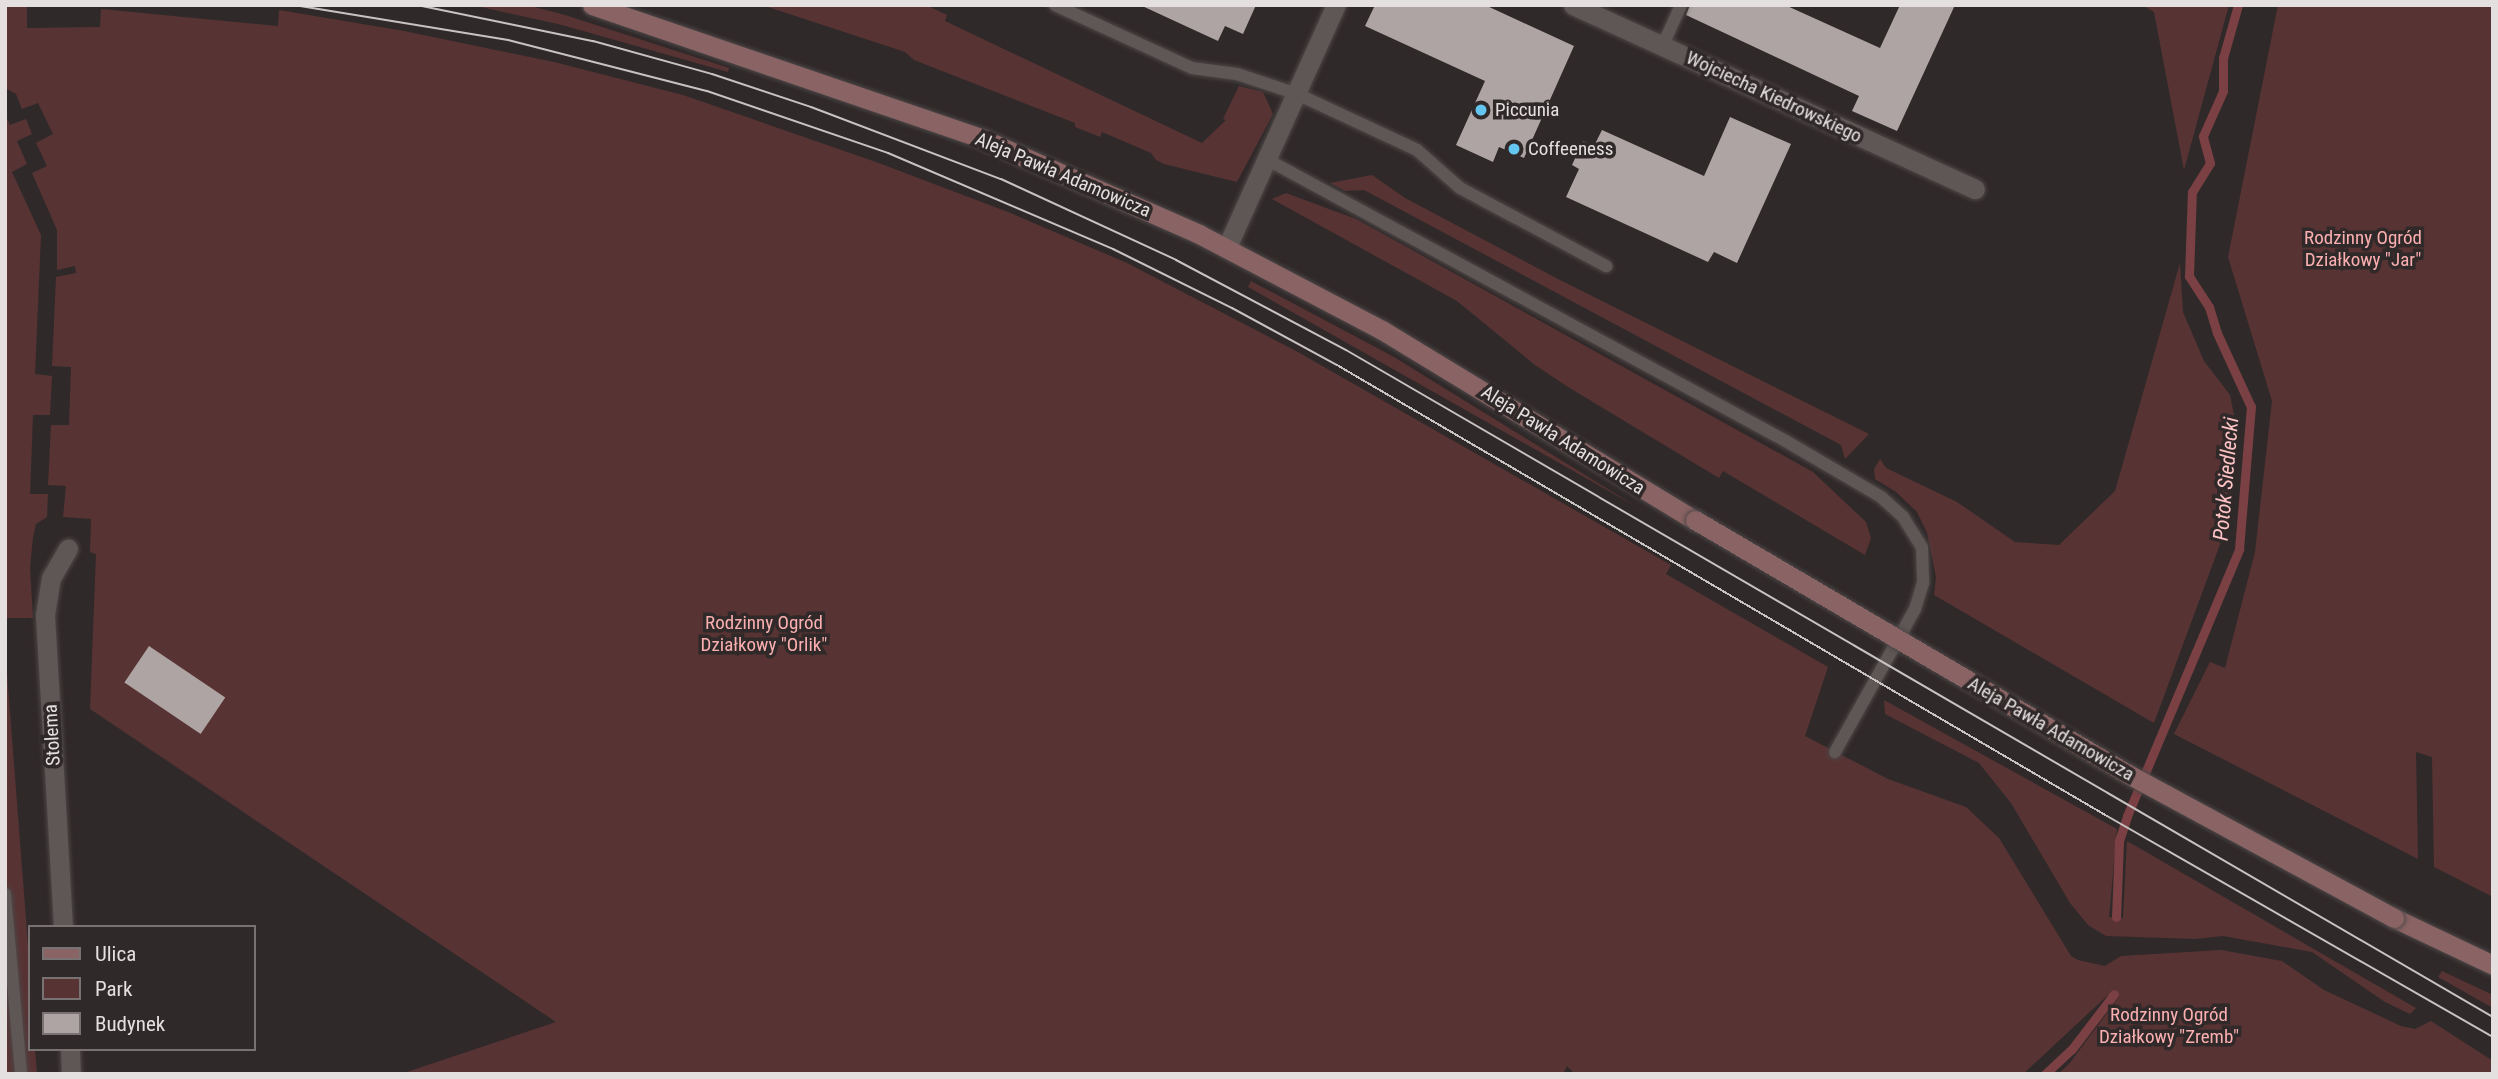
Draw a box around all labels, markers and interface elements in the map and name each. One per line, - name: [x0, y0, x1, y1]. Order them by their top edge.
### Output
- street label: Wojciecha Kiedrowskiego: [1682, 46, 1866, 148]
- place label: Piccunia: [1495, 99, 1559, 121]
- marker: Piccunia: [1473, 102, 1489, 118]
- street label: Aleja Pawła Adamowicza: [972, 128, 1154, 222]
- place label: Coffeeness: [1528, 138, 1613, 160]
- marker: Coffeeness: [1506, 141, 1522, 157]
- park label: Rodzinny Ogród Działkowy "Jar": [2304, 227, 2422, 271]
- street label: Aleja Pawła Adamowicza: [1477, 380, 1649, 500]
- water label: Potok Siedlecki: [2208, 416, 2244, 542]
- park label: Rodzinny Ogród Działkowy "Orlik": [701, 612, 827, 656]
- street label: Aleja Pawła Adamowicza: [1964, 672, 2138, 786]
- street label: Stolema: [39, 704, 65, 766]
- legend: [28, 925, 256, 1051]
- text: Ulica: [95, 942, 136, 966]
- text: Park: [95, 977, 132, 1001]
- park label: Rodzinny Ogród Działkowy "Zremb": [2099, 1004, 2239, 1048]
- text: Budynek: [95, 1012, 165, 1036]

